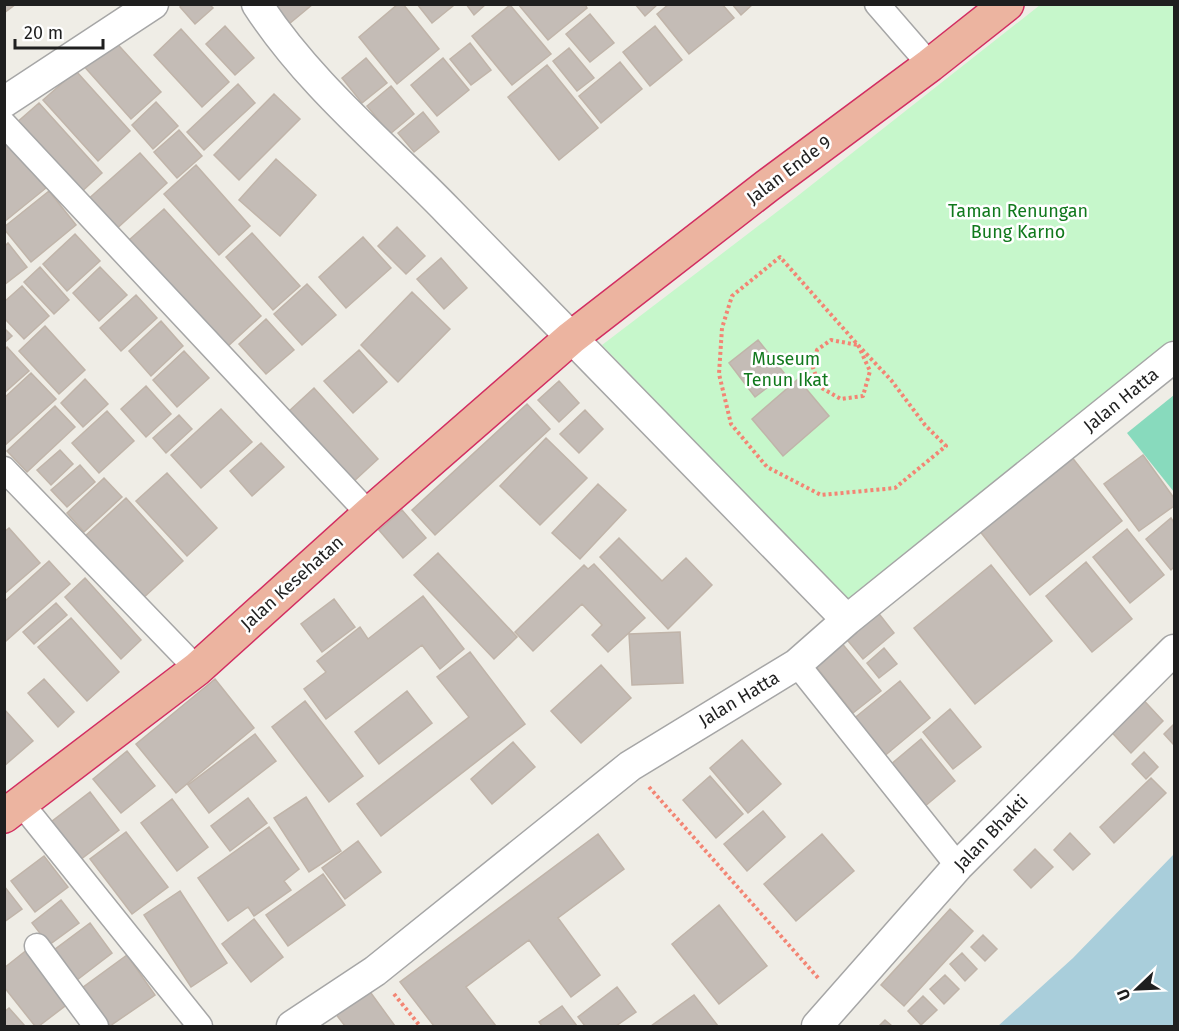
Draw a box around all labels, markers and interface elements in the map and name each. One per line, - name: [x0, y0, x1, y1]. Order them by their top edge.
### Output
- scale bar: [15, 12, 104, 50]
- text: 20 m: [24, 22, 63, 44]
- street label: Jalan Ende 9: [742, 131, 836, 209]
- park label: Taman Renungan Bung Karno: [948, 200, 1088, 243]
- park label: Museum Tenun Ikat: [743, 348, 829, 391]
- street label: Jalan Hatta: [1079, 363, 1163, 437]
- street label: Jalan Kesehatan: [236, 531, 348, 635]
- street label: Jalan Hatta: [695, 666, 783, 732]
- street label: Jalan Bhakti: [949, 790, 1033, 876]
- north arrow: [1107, 959, 1167, 1019]
- text: U: [1113, 986, 1134, 1003]

